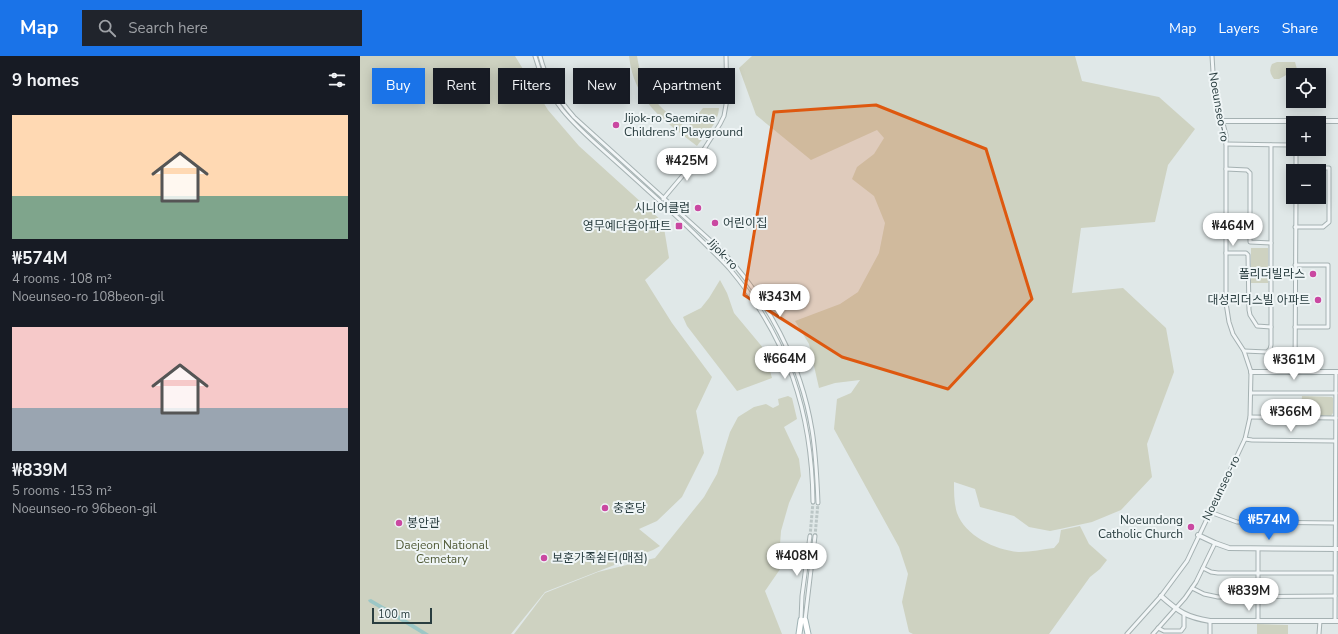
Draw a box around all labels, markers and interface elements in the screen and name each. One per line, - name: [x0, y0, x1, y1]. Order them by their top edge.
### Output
- search box: [82, 10, 362, 46]
- text: Map: [20, 15, 58, 41]
- icon: search: [96, 17, 118, 39]
- text: Search here: [128, 18, 208, 38]
- text: Map: [1169, 19, 1196, 38]
- text: Layers: [1218, 19, 1260, 38]
- text: Share: [1282, 19, 1318, 38]
- chip: Buy: [372, 68, 425, 104]
- chip: Rent: [433, 68, 490, 104]
- chip: Filters: [498, 68, 565, 104]
- chip: New: [573, 68, 630, 104]
- chip: Apartment: [638, 68, 735, 104]
- map controls: [1286, 68, 1326, 204]
- button: locate: [1286, 68, 1326, 108]
- text: 9 homes: [12, 69, 79, 92]
- icon: filters: [326, 69, 348, 91]
- street label: Noeunseo-ro: [1205, 71, 1233, 143]
- place label: Jijok-ro Saemirae Childrens' Playground: [623, 110, 743, 140]
- button: +: [1286, 116, 1326, 156]
- marker: Jijok-ro Saemirae Childrens' Playground: [611, 120, 621, 130]
- icon: home: [144, 141, 216, 213]
- pin: ₩425M: [659, 148, 715, 182]
- text: ₩425M: [666, 152, 708, 170]
- button: −: [1286, 164, 1326, 204]
- place label: 시니어클럽: [635, 200, 690, 216]
- marker: 시니어클럽: [693, 203, 703, 213]
- pin: ₩464M: [1205, 213, 1261, 247]
- place label: 어린이집: [723, 215, 767, 231]
- text: ₩464M: [1212, 217, 1254, 235]
- place label: 영무예다음아파트: [583, 218, 671, 234]
- marker: 어린이집: [710, 218, 720, 228]
- marker: 영무예다음아파트: [674, 221, 684, 231]
- street label: Jijok-ro: [703, 234, 742, 273]
- text: ₩574M: [12, 247, 68, 270]
- place label: 폴리더빌라스: [1239, 266, 1305, 282]
- marker: 폴리더빌라스: [1308, 269, 1318, 279]
- text: 4 rooms · 108 m²: [12, 270, 112, 288]
- pin: ₩343M: [752, 284, 808, 318]
- text: Noeunseo-ro 108beon-gil: [12, 288, 164, 306]
- text: ₩343M: [759, 288, 801, 306]
- place label: 대성리더스빌 아파트: [1208, 292, 1310, 308]
- marker: 대성리더스빌 아파트: [1313, 295, 1323, 305]
- pin: ₩664M: [757, 346, 813, 380]
- pin: ₩361M: [1266, 347, 1322, 381]
- text: ₩664M: [764, 350, 806, 368]
- text: ₩361M: [1273, 351, 1315, 369]
- icon: home: [144, 353, 216, 425]
- pin: ₩366M: [1263, 399, 1319, 433]
- text: ₩366M: [1270, 403, 1312, 421]
- street label: Noeunseo-ro: [1198, 453, 1244, 523]
- text: ₩839M: [12, 459, 68, 482]
- text: 5 rooms · 153 m²: [12, 482, 112, 500]
- text: Noeunseo-ro 96beon-gil: [12, 500, 157, 518]
- place label: 충혼당: [613, 500, 646, 516]
- marker: 충혼당: [600, 503, 610, 513]
- pin: ₩574M: [1241, 507, 1297, 541]
- text: ₩574M: [1248, 511, 1290, 529]
- place label: Noeundong Catholic Church: [1098, 512, 1183, 542]
- place label: 봉안관: [407, 515, 440, 531]
- marker: 봉안관: [394, 518, 404, 528]
- marker: Noeundong Catholic Church: [1186, 522, 1196, 532]
- park label: Daejeon National Cemetary: [395, 537, 489, 567]
- pin: ₩408M: [769, 543, 825, 577]
- text: ₩408M: [776, 547, 818, 565]
- place label: 보훈가족쉼터(매점): [552, 550, 648, 566]
- marker: 보훈가족쉼터(매점): [539, 553, 549, 563]
- pin: ₩839M: [1221, 578, 1277, 612]
- text: ₩839M: [1228, 582, 1270, 600]
- scale bar: [372, 606, 432, 625]
- text: 100 m: [378, 607, 410, 622]

